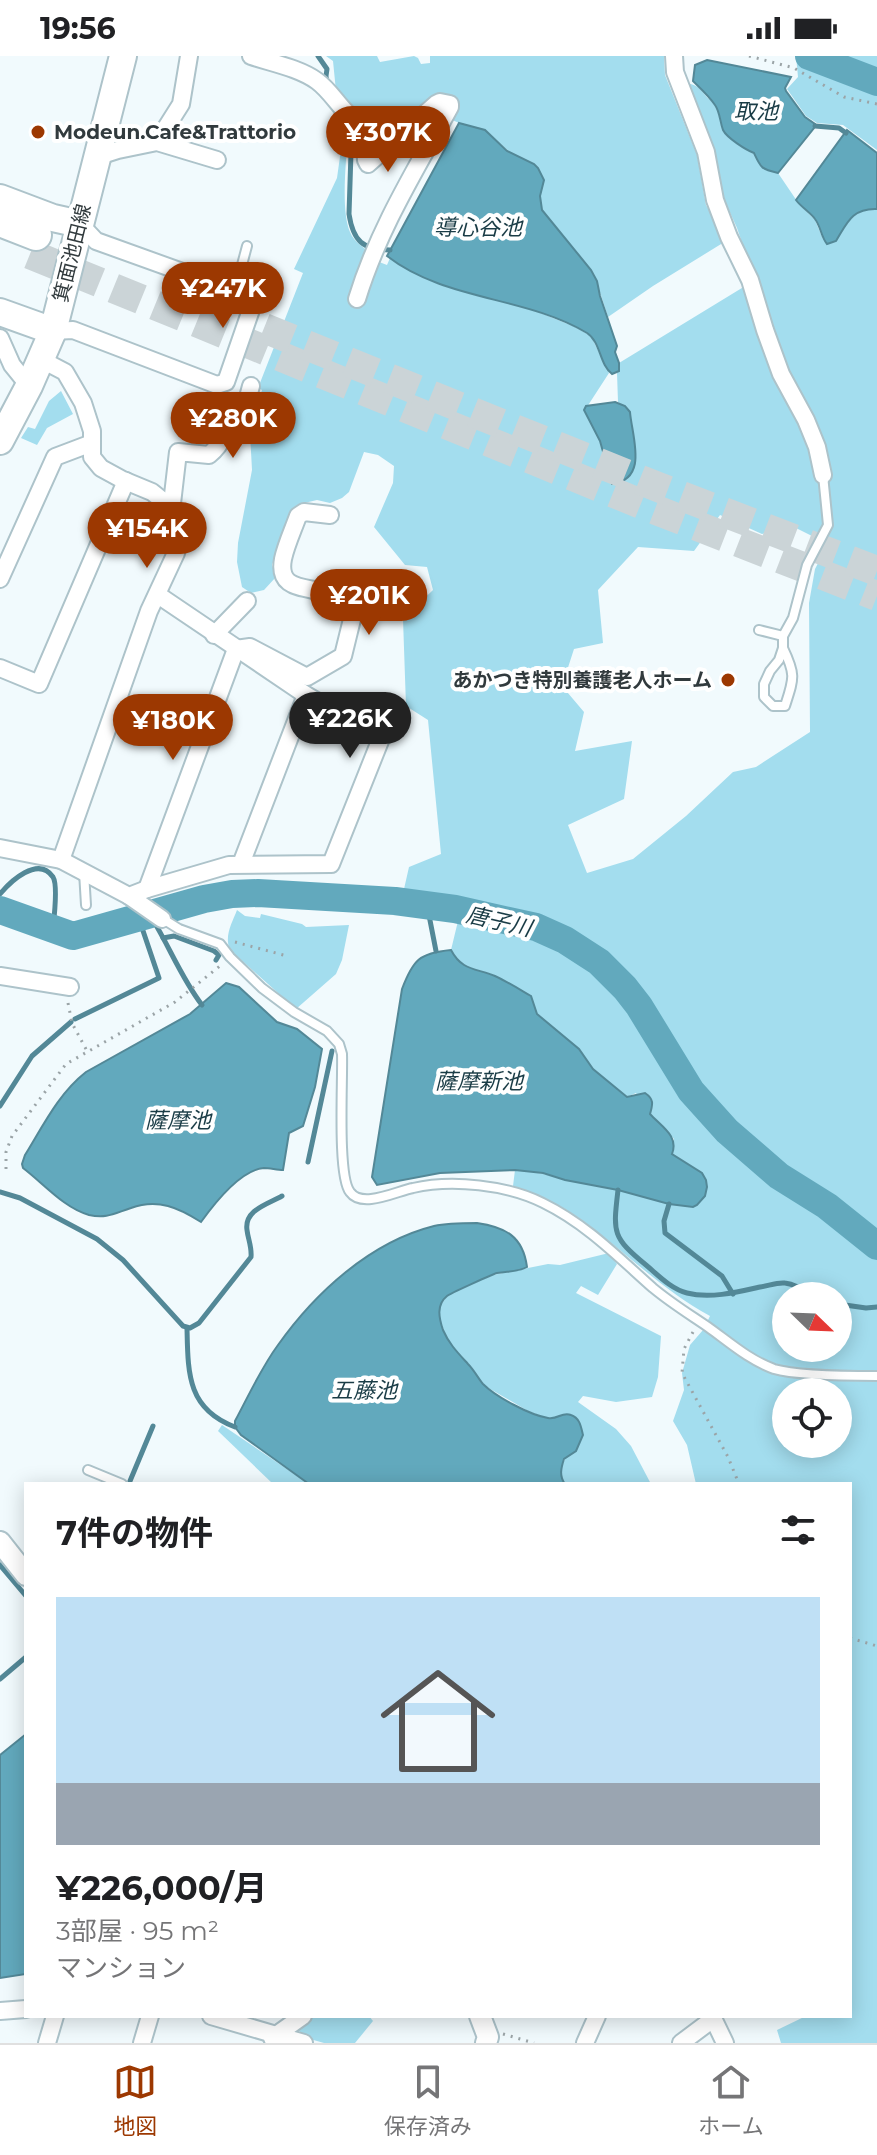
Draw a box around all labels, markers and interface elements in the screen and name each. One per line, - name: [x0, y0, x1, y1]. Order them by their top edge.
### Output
- text: 19:56: [40, 10, 116, 47]
- water label: 取池: [734, 98, 780, 125]
- pin: ¥307K: [332, 106, 444, 174]
- text: ¥307K: [344, 116, 432, 148]
- place label: Modeun.Cafe&Trattorio: [54, 120, 296, 144]
- marker: Modeun.Cafe&Trattorio: [29, 123, 47, 141]
- street label: 箕面池田線: [48, 202, 96, 304]
- water label: 導心谷池: [434, 214, 524, 241]
- pin: ¥247K: [167, 262, 279, 330]
- text: ¥247K: [180, 272, 266, 304]
- pin: ¥280K: [177, 392, 289, 460]
- text: ¥280K: [189, 402, 277, 434]
- pin: ¥154K: [91, 502, 203, 570]
- text: ¥154K: [106, 512, 188, 544]
- pin: ¥201K: [313, 569, 425, 637]
- text: ¥201K: [328, 579, 410, 611]
- place label: あかつき特別養護老人ホーム: [453, 668, 712, 692]
- marker: あかつき特別養護老人ホーム: [719, 671, 737, 689]
- pin: ¥226K: [294, 692, 406, 760]
- pin: ¥180K: [117, 694, 229, 762]
- text: ¥226K: [307, 702, 393, 734]
- text: ¥180K: [131, 704, 215, 736]
- water label: 唐子川: [464, 901, 536, 943]
- water label: 薩摩新池: [435, 1068, 525, 1095]
- water label: 薩摩池: [145, 1107, 213, 1134]
- north arrow: [772, 1282, 852, 1362]
- map controls: [772, 1282, 852, 1458]
- water label: 五藤池: [331, 1377, 399, 1404]
- button: locate: [772, 1378, 852, 1458]
- icon: filters: [776, 1508, 820, 1552]
- text: 7件の物件: [56, 1512, 213, 1554]
- icon: home: [366, 1649, 510, 1793]
- text: ¥226,000/月: [56, 1867, 268, 1909]
- text: 3部屋 · 95 m²: [56, 1915, 219, 1947]
- text: マンション: [56, 1952, 186, 1984]
- tab: 地図: [113, 2060, 157, 2140]
- tab: 保存済み: [384, 2060, 472, 2140]
- tab: ホーム: [698, 2060, 764, 2140]

